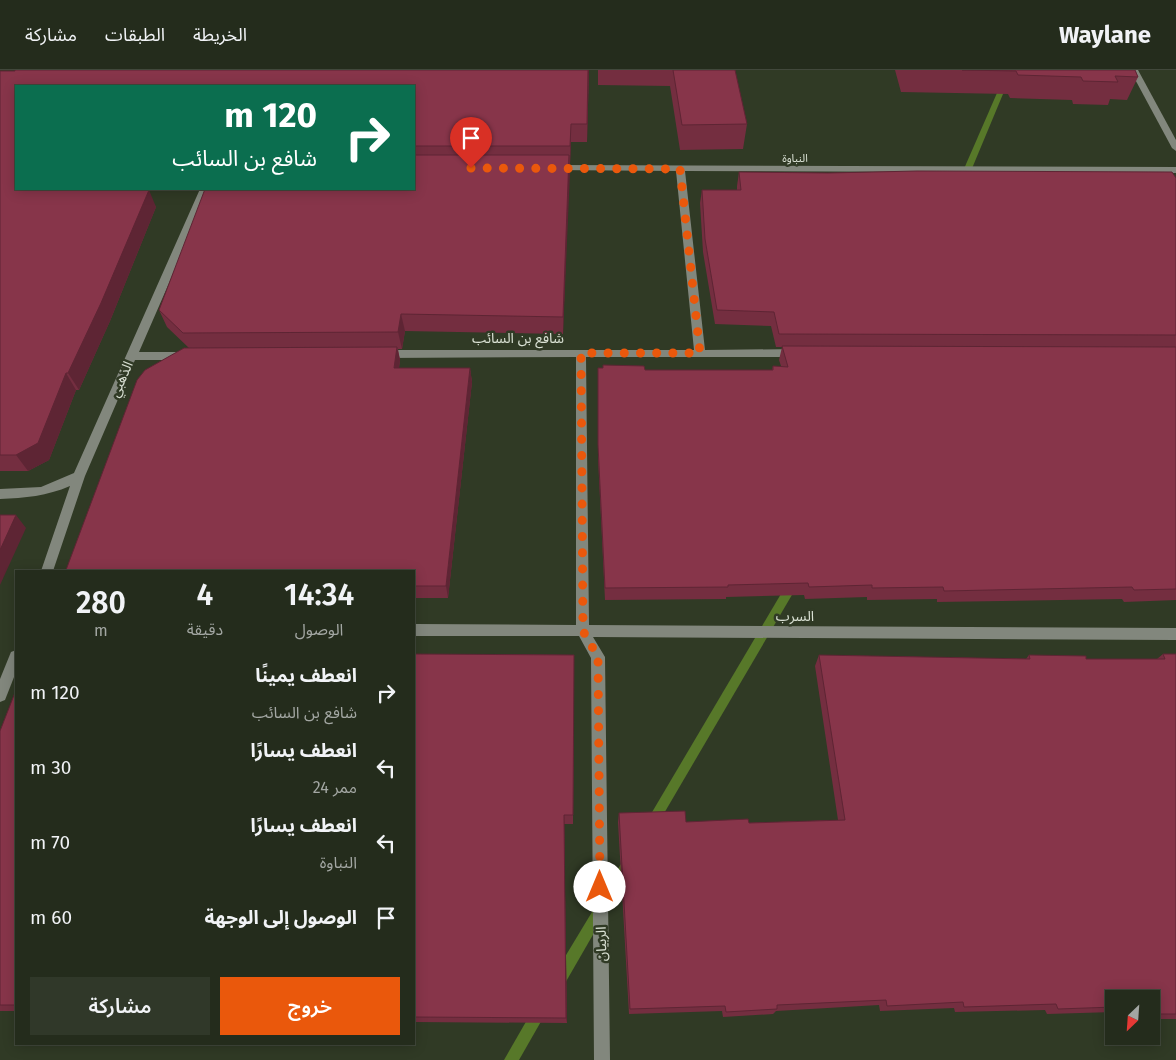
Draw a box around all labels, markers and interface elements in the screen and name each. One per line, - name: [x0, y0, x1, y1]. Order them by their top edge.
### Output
- text: Waylane: [1059, 21, 1151, 49]
- text: مشاركة: [25, 24, 77, 46]
- text: الطبقات: [105, 24, 165, 46]
- text: الخريطة: [193, 24, 247, 46]
- text: 120 m: [224, 94, 317, 136]
- icon: right: [335, 105, 400, 170]
- pin: [450, 117, 492, 168]
- icon: arrive: [457, 124, 485, 152]
- text: شافع بن السائب: [172, 145, 317, 172]
- street label: النباوة: [782, 152, 808, 165]
- street label: شافع بن السائب: [472, 330, 564, 349]
- street label: الذهبي: [106, 359, 139, 401]
- text: 4: [197, 577, 213, 613]
- text: 14:34: [284, 577, 354, 613]
- text: 280: [76, 585, 126, 621]
- street label: السرب: [776, 608, 814, 625]
- text: دقيقة: [187, 620, 223, 639]
- text: الوصول: [295, 620, 343, 639]
- text: m: [94, 621, 108, 640]
- text: انعطف يمينًا: [255, 664, 357, 687]
- icon: right: [372, 679, 400, 707]
- text: 120 m: [30, 681, 80, 704]
- text: شافع بن السائب: [252, 703, 357, 722]
- text: انعطف يسارًا: [250, 739, 357, 762]
- icon: left: [372, 754, 400, 782]
- text: 30 m: [30, 756, 71, 779]
- text: ممر 24: [313, 778, 357, 797]
- text: انعطف يسارًا: [250, 814, 357, 837]
- icon: left: [372, 829, 400, 857]
- text: 70 m: [30, 831, 70, 854]
- text: النباوة: [320, 853, 357, 872]
- position arrow: [573, 860, 625, 912]
- icon: arrive: [372, 904, 400, 932]
- text: 60 m: [30, 906, 72, 929]
- text: الوصول إلى الوجهة: [205, 906, 357, 929]
- street label: الربيان: [593, 926, 610, 962]
- button: مشاركة: [30, 977, 210, 1035]
- button: خروج: [220, 977, 400, 1035]
- north arrow: [1105, 990, 1160, 1045]
- map controls: [1105, 990, 1160, 1045]

